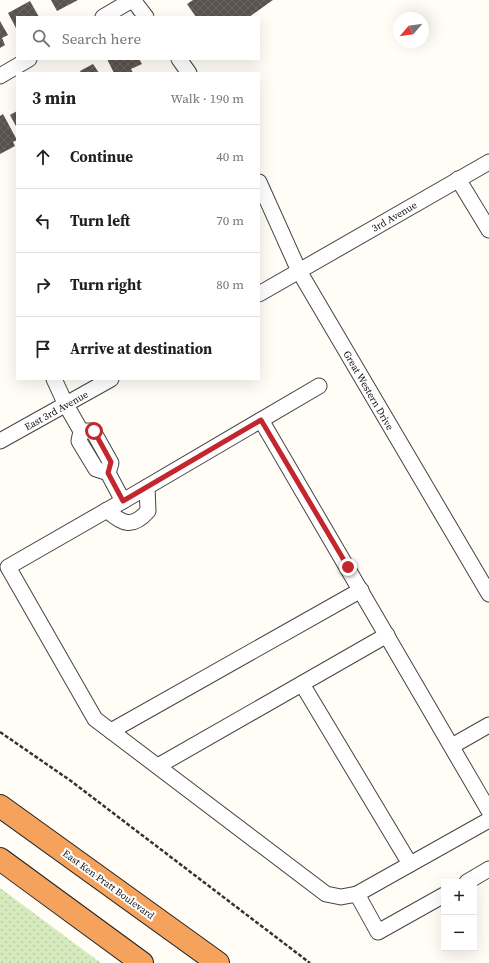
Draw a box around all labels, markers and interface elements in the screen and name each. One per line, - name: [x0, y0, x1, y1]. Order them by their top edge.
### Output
- north arrow: [393, 12, 429, 48]
- search box: [16, 16, 260, 60]
- icon: search: [30, 27, 52, 49]
- text: Search here: [62, 28, 141, 49]
- text: 3 min: [32, 86, 76, 110]
- text: Walk · 190 m: [171, 90, 244, 107]
- icon: ahead: [32, 146, 54, 168]
- text: Continue: [70, 146, 133, 167]
- text: 40 m: [216, 148, 244, 165]
- street label: 3rd Avenue: [369, 198, 419, 235]
- icon: left: [32, 210, 54, 232]
- text: Turn left: [70, 210, 130, 231]
- text: 70 m: [216, 212, 244, 229]
- icon: right: [32, 274, 54, 296]
- text: Turn right: [70, 274, 142, 295]
- text: 80 m: [216, 276, 244, 293]
- icon: arrive: [32, 338, 54, 360]
- text: Arrive at destination: [70, 338, 212, 359]
- street label: Great Western Drive: [341, 348, 397, 432]
- street label: East 3rd Avenue: [22, 388, 90, 433]
- route start: [85, 422, 103, 440]
- route end: [339, 558, 357, 576]
- street label: East Ken Pratt Boulevard: [60, 847, 157, 922]
- map controls: [441, 879, 477, 951]
- button: +: [441, 879, 477, 915]
- button: −: [441, 915, 477, 951]

